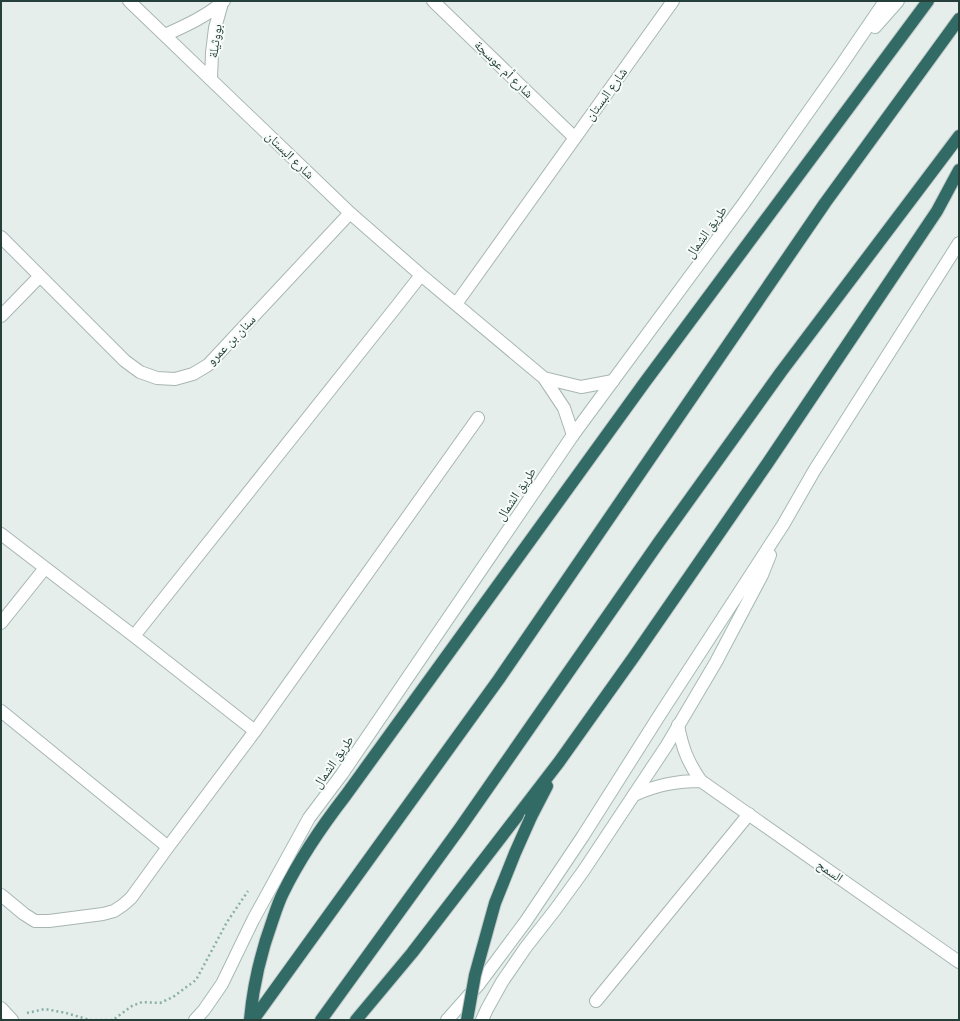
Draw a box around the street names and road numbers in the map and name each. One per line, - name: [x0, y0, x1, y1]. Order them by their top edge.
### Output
- street label: بووثيلة: [205, 23, 226, 59]
- street label: شارع أم عوسجة: [470, 37, 537, 102]
- street label: شارع البستان: [582, 65, 632, 125]
- street label: شارع البستان: [261, 128, 317, 183]
- street label: طريق الشمال: [682, 203, 731, 262]
- street label: سنان بن عمرو: [203, 312, 259, 369]
- street label: طريق الشمال: [493, 465, 540, 524]
- street label: طريق الشمال: [309, 733, 357, 792]
- street label: السمح: [813, 857, 846, 887]

